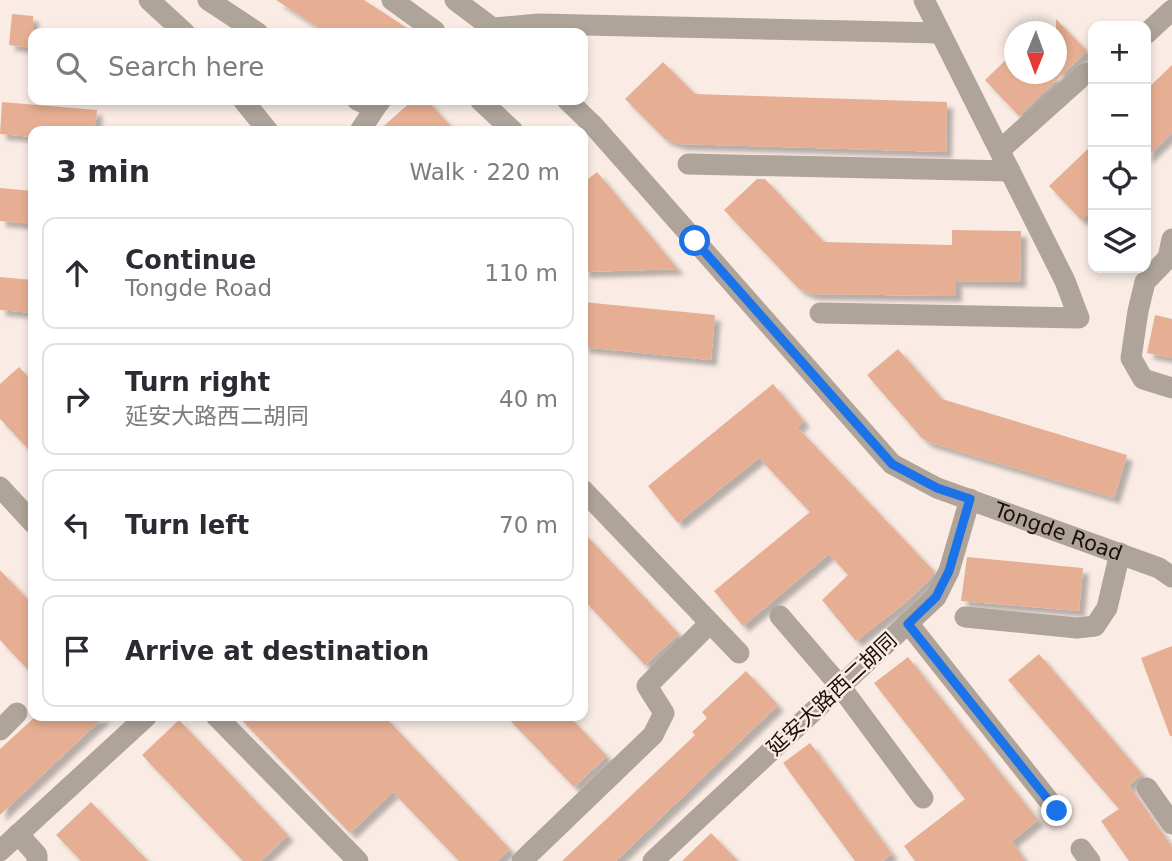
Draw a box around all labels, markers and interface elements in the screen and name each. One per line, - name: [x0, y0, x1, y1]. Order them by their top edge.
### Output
- north arrow: [1004, 21, 1067, 84]
- map controls: [1088, 21, 1151, 273]
- button: +: [1088, 21, 1151, 84]
- search box: [28, 28, 588, 105]
- icon: search: [52, 48, 90, 86]
- text: Search here: [108, 52, 264, 82]
- button: −: [1088, 84, 1151, 147]
- button: locate: [1088, 147, 1151, 210]
- text: 3 min: [56, 154, 150, 189]
- text: Walk · 220 m: [409, 159, 560, 185]
- button: layers: [1088, 210, 1151, 273]
- route start: [679, 225, 710, 256]
- text: Continue: [125, 245, 256, 275]
- icon: ahead: [58, 254, 96, 292]
- text: 110 m: [484, 260, 558, 286]
- text: Tongde Road: [125, 275, 272, 301]
- text: Turn right: [125, 367, 270, 397]
- icon: right: [58, 380, 96, 418]
- text: 40 m: [499, 386, 558, 412]
- text: 延安大路西二胡同: [125, 403, 309, 429]
- street label: Tongde Road: [990, 497, 1126, 566]
- icon: left: [58, 506, 96, 544]
- text: Turn left: [125, 510, 249, 540]
- text: 70 m: [499, 512, 558, 538]
- street label: 延安大路西二胡同: [762, 628, 902, 760]
- icon: arrive: [58, 632, 96, 670]
- text: Arrive at destination: [125, 636, 429, 666]
- route end: [1041, 795, 1072, 826]

